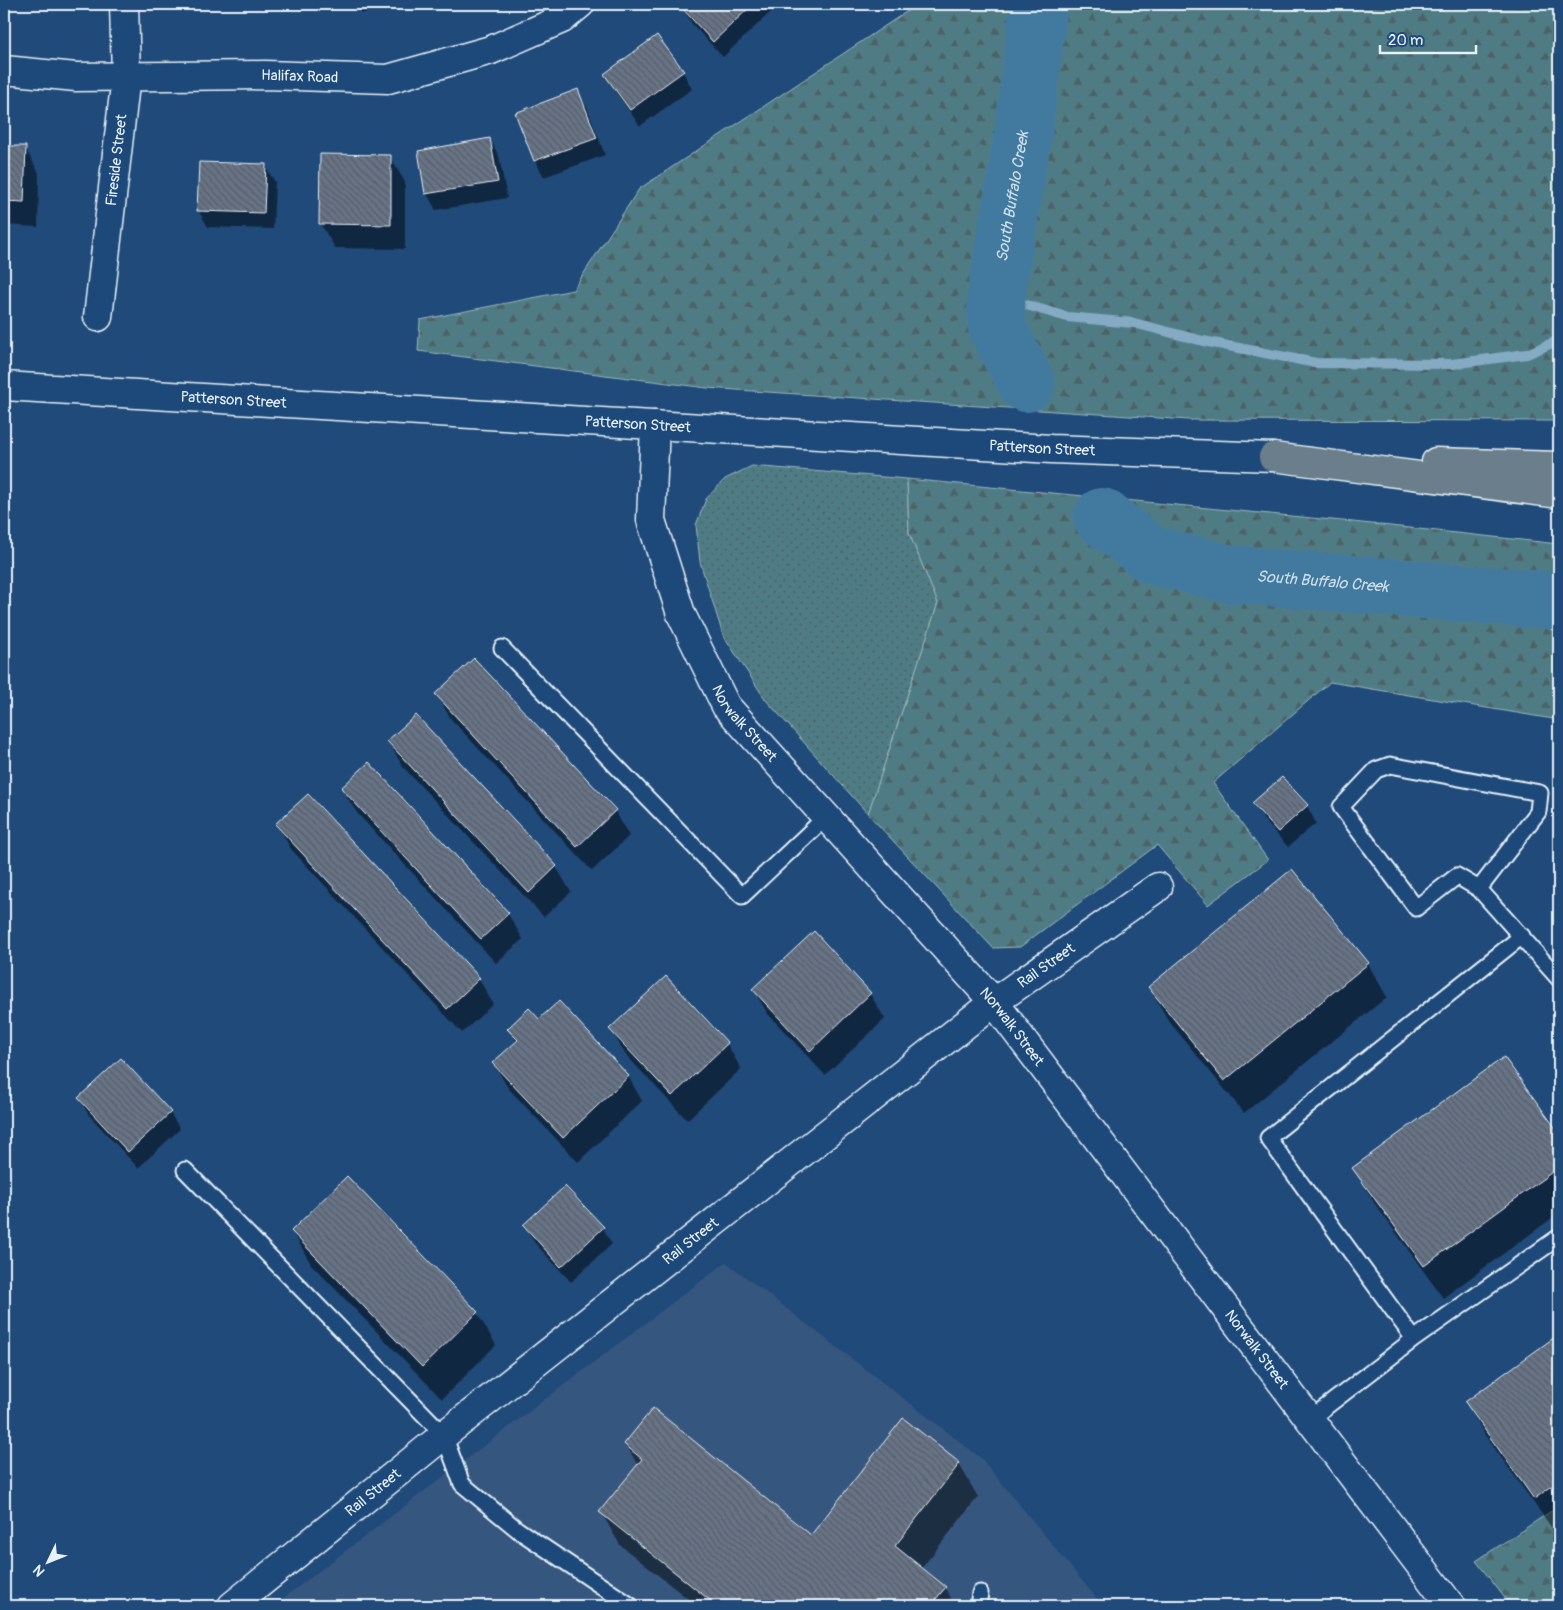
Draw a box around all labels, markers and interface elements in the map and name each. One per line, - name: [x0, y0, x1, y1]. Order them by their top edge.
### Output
- scale bar: [1380, 22, 1477, 54]
- text: 20 m: [1388, 31, 1423, 50]
- street label: Halifax Road: [261, 65, 338, 87]
- street label: Fireside Street: [101, 112, 131, 207]
- water label: South Buffalo Creek: [992, 129, 1034, 263]
- street label: Patterson Street: [180, 387, 288, 413]
- street label: Patterson Street: [584, 411, 692, 437]
- street label: Patterson Street: [989, 436, 1096, 460]
- water label: South Buffalo Creek: [1256, 566, 1391, 597]
- street label: Norwalk Street: [708, 682, 782, 767]
- street label: Rail Street: [1014, 938, 1079, 992]
- street label: Norwalk Street: [976, 983, 1049, 1071]
- street label: Rail Street: [659, 1213, 723, 1269]
- street label: Norwalk Street: [1221, 1306, 1293, 1393]
- street label: Rail Street: [341, 1464, 405, 1520]
- north arrow: [22, 1538, 72, 1588]
- text: N: [29, 1561, 48, 1580]

